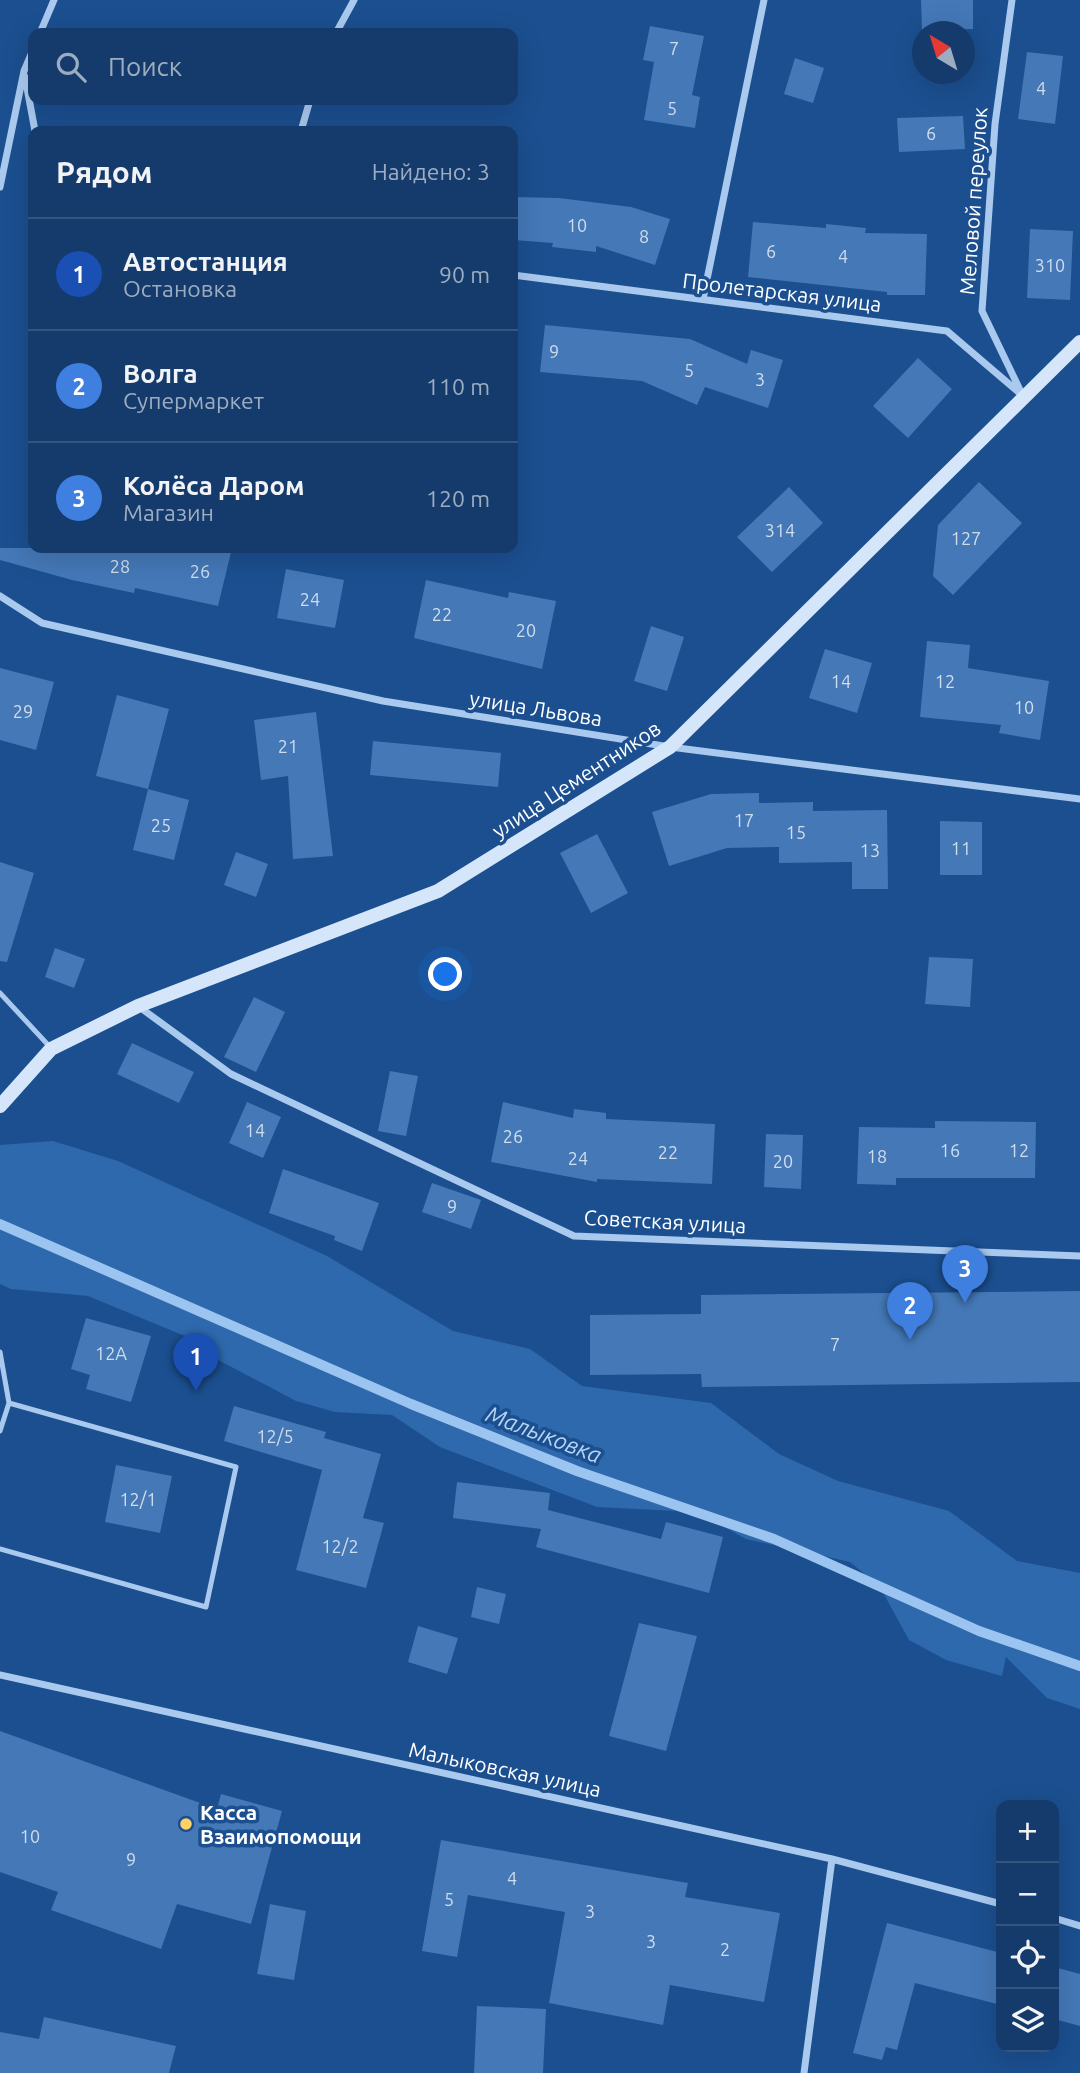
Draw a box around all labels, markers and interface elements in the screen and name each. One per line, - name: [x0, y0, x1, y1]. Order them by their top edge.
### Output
- north arrow: [912, 21, 975, 84]
- search box: [28, 28, 518, 105]
- house number: 7: [669, 38, 679, 58]
- icon: search: [52, 48, 90, 86]
- text: Поиск: [108, 52, 182, 81]
- house number: 4: [1036, 78, 1046, 98]
- house number: 5: [667, 98, 677, 118]
- street label: Меловой переулок: [954, 106, 992, 296]
- house number: 6: [926, 123, 936, 143]
- text: Рядом: [56, 155, 152, 189]
- text: Найдено: 3: [372, 159, 490, 184]
- house number: 10: [567, 215, 587, 235]
- house number: 8: [639, 226, 649, 246]
- house number: 6: [766, 241, 776, 261]
- house number: 4: [838, 246, 848, 266]
- text: Автостанция: [123, 247, 288, 276]
- house number: 310: [1035, 255, 1065, 275]
- text: 1: [73, 262, 85, 287]
- text: 90 m: [439, 262, 490, 287]
- street label: Пролетарская улица: [681, 268, 883, 316]
- text: Остановка: [123, 276, 237, 301]
- house number: 9: [549, 341, 559, 361]
- text: Волга: [123, 359, 198, 388]
- house number: 5: [684, 360, 694, 380]
- house number: 3: [755, 369, 765, 389]
- text: 2: [73, 374, 85, 399]
- text: 110 m: [426, 374, 490, 399]
- text: Супермаркет: [123, 388, 264, 413]
- text: Колёса Даром: [123, 471, 305, 500]
- text: 3: [73, 486, 85, 511]
- text: 120 m: [426, 486, 490, 511]
- text: Магазин: [123, 500, 214, 525]
- house number: 314: [765, 520, 795, 540]
- house number: 127: [951, 528, 981, 548]
- house number: 28: [110, 556, 130, 576]
- house number: 26: [190, 561, 210, 581]
- house number: 24: [300, 589, 320, 609]
- house number: 22: [432, 604, 452, 624]
- house number: 20: [516, 620, 536, 640]
- house number: 14: [831, 671, 851, 691]
- house number: 12: [935, 671, 955, 691]
- street label: улица Львова: [468, 686, 604, 730]
- house number: 10: [1014, 697, 1034, 717]
- house number: 29: [13, 701, 33, 721]
- street label: улица Цементников: [487, 716, 665, 842]
- house number: 21: [278, 736, 298, 756]
- house number: 17: [734, 810, 754, 830]
- house number: 25: [151, 815, 171, 835]
- house number: 15: [786, 822, 806, 842]
- house number: 11: [951, 838, 971, 858]
- house number: 13: [860, 840, 880, 860]
- your location: [428, 957, 462, 991]
- house number: 14: [245, 1120, 265, 1140]
- house number: 26: [503, 1126, 523, 1146]
- house number: 16: [940, 1140, 960, 1160]
- house number: 12: [1009, 1140, 1029, 1160]
- house number: 22: [658, 1142, 678, 1162]
- house number: 18: [867, 1146, 887, 1166]
- house number: 24: [568, 1148, 588, 1168]
- house number: 20: [773, 1151, 793, 1171]
- house number: 9: [447, 1196, 457, 1216]
- street label: Советская улица: [583, 1205, 747, 1237]
- pin: 3: [942, 1245, 988, 1303]
- pin: 2: [887, 1282, 933, 1340]
- pin: 1: [173, 1333, 219, 1391]
- house number: 7: [830, 1334, 840, 1354]
- house number: 12А: [95, 1343, 127, 1363]
- water label: Малыковка: [483, 1401, 605, 1467]
- house number: 12/5: [256, 1426, 294, 1446]
- house number: 12/1: [119, 1489, 157, 1509]
- house number: 12/2: [321, 1536, 359, 1556]
- street label: Малыковская улица: [407, 1737, 603, 1801]
- place label: Касса Взаимопомощи: [200, 1800, 362, 1848]
- map controls: [996, 1800, 1059, 2052]
- button: +: [996, 1800, 1059, 1863]
- marker: Касса Взаимопомощи: [178, 1816, 194, 1832]
- house number: 10: [20, 1826, 40, 1846]
- house number: 9: [126, 1849, 136, 1869]
- button: −: [996, 1863, 1059, 1926]
- house number: 4: [507, 1868, 517, 1888]
- house number: 5: [444, 1889, 454, 1909]
- house number: 3: [585, 1901, 595, 1921]
- button: locate: [996, 1926, 1059, 1989]
- house number: 3: [646, 1931, 656, 1951]
- house number: 2: [720, 1939, 730, 1959]
- button: layers: [996, 1989, 1059, 2052]

